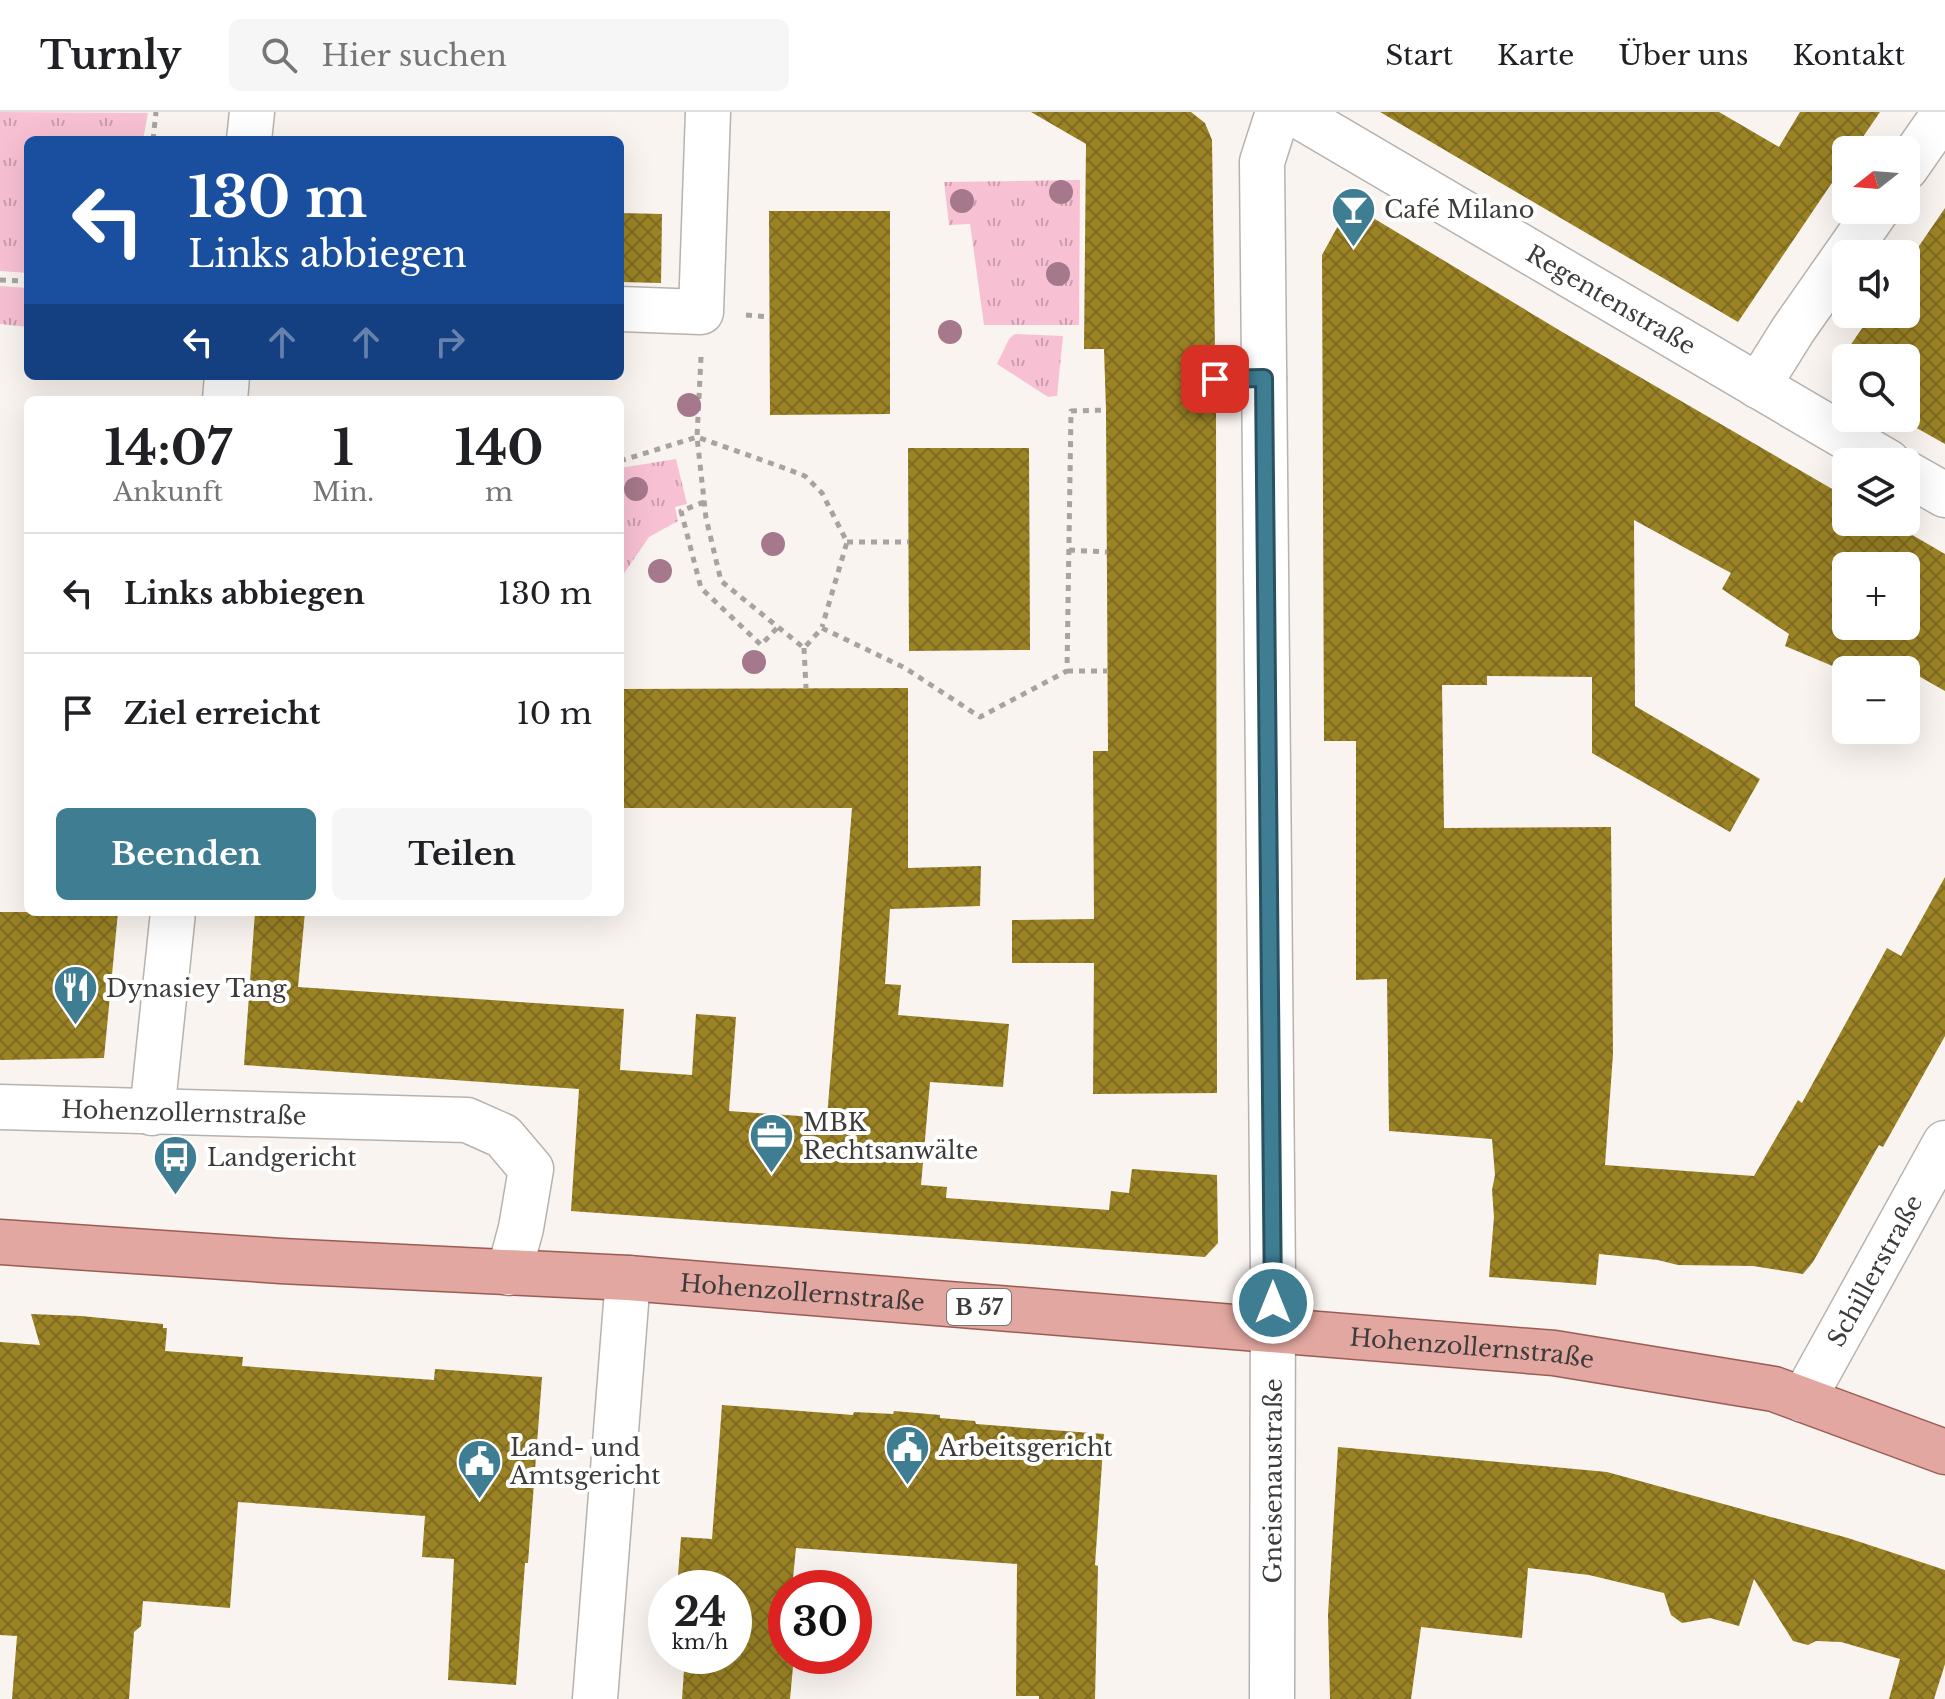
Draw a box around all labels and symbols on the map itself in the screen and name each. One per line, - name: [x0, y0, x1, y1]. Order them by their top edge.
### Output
- north arrow: [1832, 136, 1920, 224]
- bar icon: Café Milano: [1329, 185, 1377, 248]
- place label: Café Milano: [1384, 195, 1534, 224]
- street label: Regentenstraße: [1521, 238, 1701, 360]
- pin: [1181, 345, 1249, 413]
- restaurant icon: Dynasiey Tang: [51, 964, 99, 1027]
- place label: Dynasiey Tang: [106, 974, 287, 1003]
- street label: Hohenzollernstraße: [61, 1094, 307, 1130]
- place label: MBK Rechtsanwälte: [803, 1108, 978, 1165]
- office icon: MBK Rechtsanwälte: [748, 1112, 796, 1175]
- bus stop icon: Landgericht: [152, 1133, 200, 1196]
- place label: Landgericht: [207, 1143, 357, 1172]
- street label: Schillerstraße: [1821, 1190, 1928, 1351]
- position arrow: [1231, 1261, 1315, 1345]
- street label: Hohenzollernstraße: [679, 1268, 926, 1316]
- road number: B 57: [947, 1289, 1011, 1325]
- street label: Hohenzollernstraße: [1349, 1322, 1596, 1374]
- street label: Gneisenaustraße: [1258, 1379, 1287, 1583]
- public building icon: Arbeitsgericht: [884, 1423, 932, 1486]
- place label: Land- und Amtsgericht: [509, 1433, 660, 1490]
- place label: Arbeitsgericht: [938, 1433, 1113, 1462]
- public building icon: Land- und Amtsgericht: [455, 1437, 503, 1500]
- speed limit sign: 30: [768, 1570, 872, 1674]

